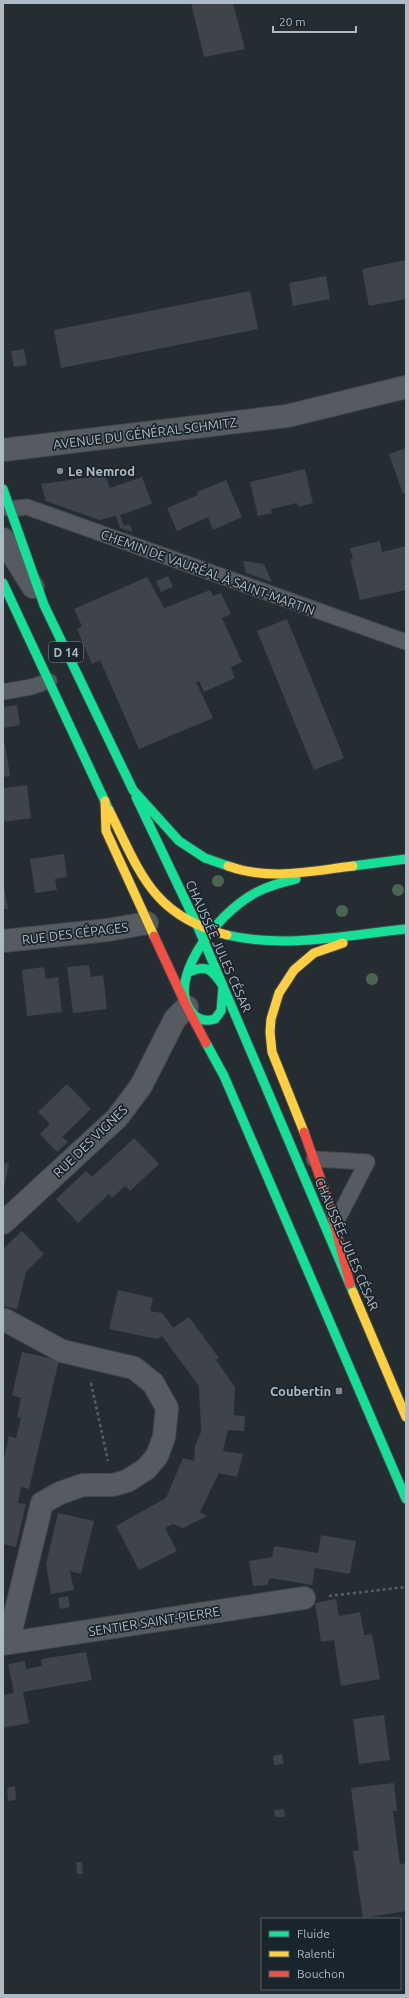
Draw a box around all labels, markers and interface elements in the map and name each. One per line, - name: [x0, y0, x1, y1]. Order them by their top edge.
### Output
- scale bar: [273, 8, 356, 34]
- text: 20 m: [279, 15, 306, 28]
- street label: AVENUE DU GÉNÉRAL SCHMITZ: [52, 414, 238, 451]
- place label: Le Nemrod: [68, 464, 135, 478]
- marker: Le Nemrod: [55, 466, 65, 476]
- street label: CHEMIN DE VAURÉAL À SAINT-MARTIN: [99, 526, 317, 617]
- road number: D 14: [49, 642, 83, 662]
- street label: CHAUSSÉE JULES CÉSAR: [183, 877, 255, 1014]
- street label: RUE DES CÉPAGES: [21, 919, 129, 946]
- street label: RUE DES VIGNES: [50, 1102, 130, 1180]
- street label: CHAUSSÉE JULES CÉSAR: [313, 1175, 382, 1313]
- place label: Coubertin: [270, 1384, 331, 1398]
- marker: Coubertin: [334, 1386, 344, 1396]
- street label: SENTIER SAINT-PIERRE: [87, 1604, 221, 1638]
- legend: [261, 1918, 401, 1990]
- text: Fluide: [297, 1927, 330, 1940]
- text: Ralenti: [297, 1947, 335, 1960]
- text: Bouchon: [297, 1967, 345, 1980]

